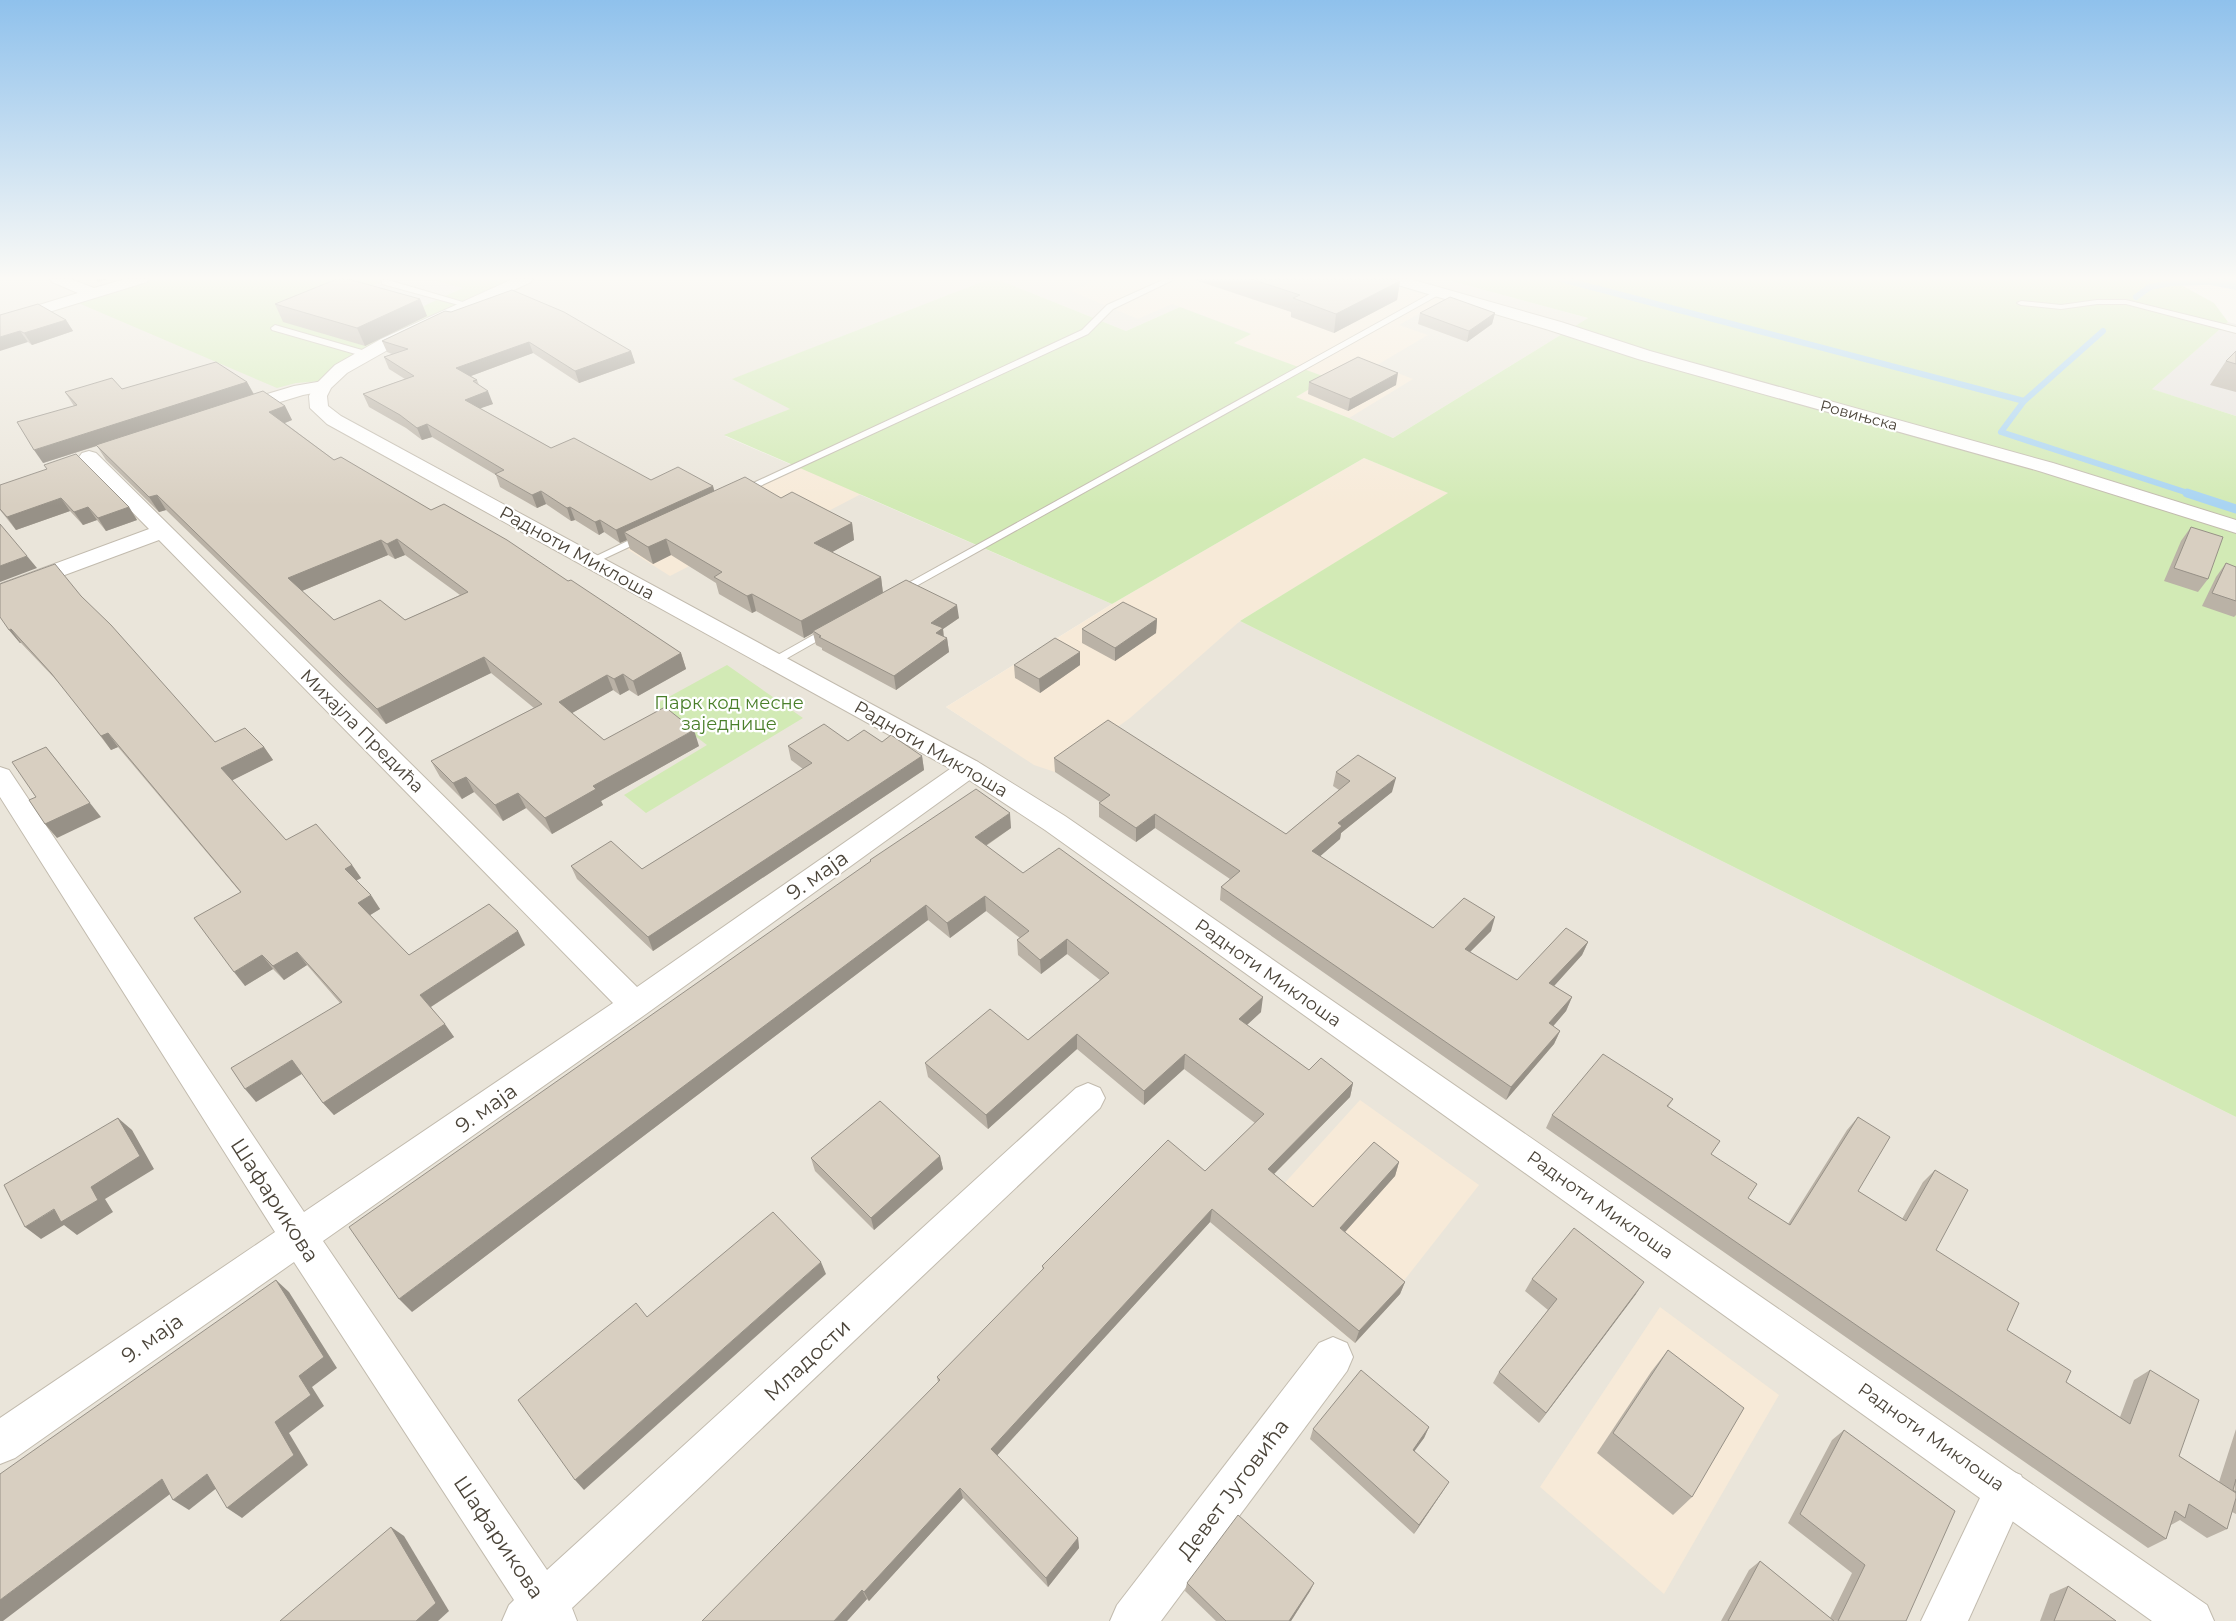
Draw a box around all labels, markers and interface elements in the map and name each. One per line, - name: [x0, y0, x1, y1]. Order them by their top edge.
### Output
- street label: Ровињска: [1818, 396, 1900, 434]
- street label: Радноти Миклоша: [496, 501, 658, 605]
- street label: Михајла Предића: [296, 665, 428, 797]
- park label: Парк код месне заједнице: [654, 692, 804, 735]
- street label: Радноти Миклоша: [850, 696, 1012, 802]
- street label: 9. маја: [781, 845, 853, 905]
- street label: Радноти Миклоша: [1191, 914, 1345, 1032]
- street label: 9. маја: [450, 1078, 522, 1138]
- street label: Шафарикова: [226, 1133, 324, 1267]
- street label: Радноти Миклоша: [1523, 1146, 1677, 1264]
- street label: 9. маја: [116, 1308, 188, 1368]
- street label: Младости: [759, 1314, 855, 1406]
- street label: Радноти Миклоша: [1854, 1378, 2008, 1496]
- street label: Девет Југовића: [1172, 1414, 1294, 1564]
- street label: Шафарикова: [449, 1471, 549, 1603]

